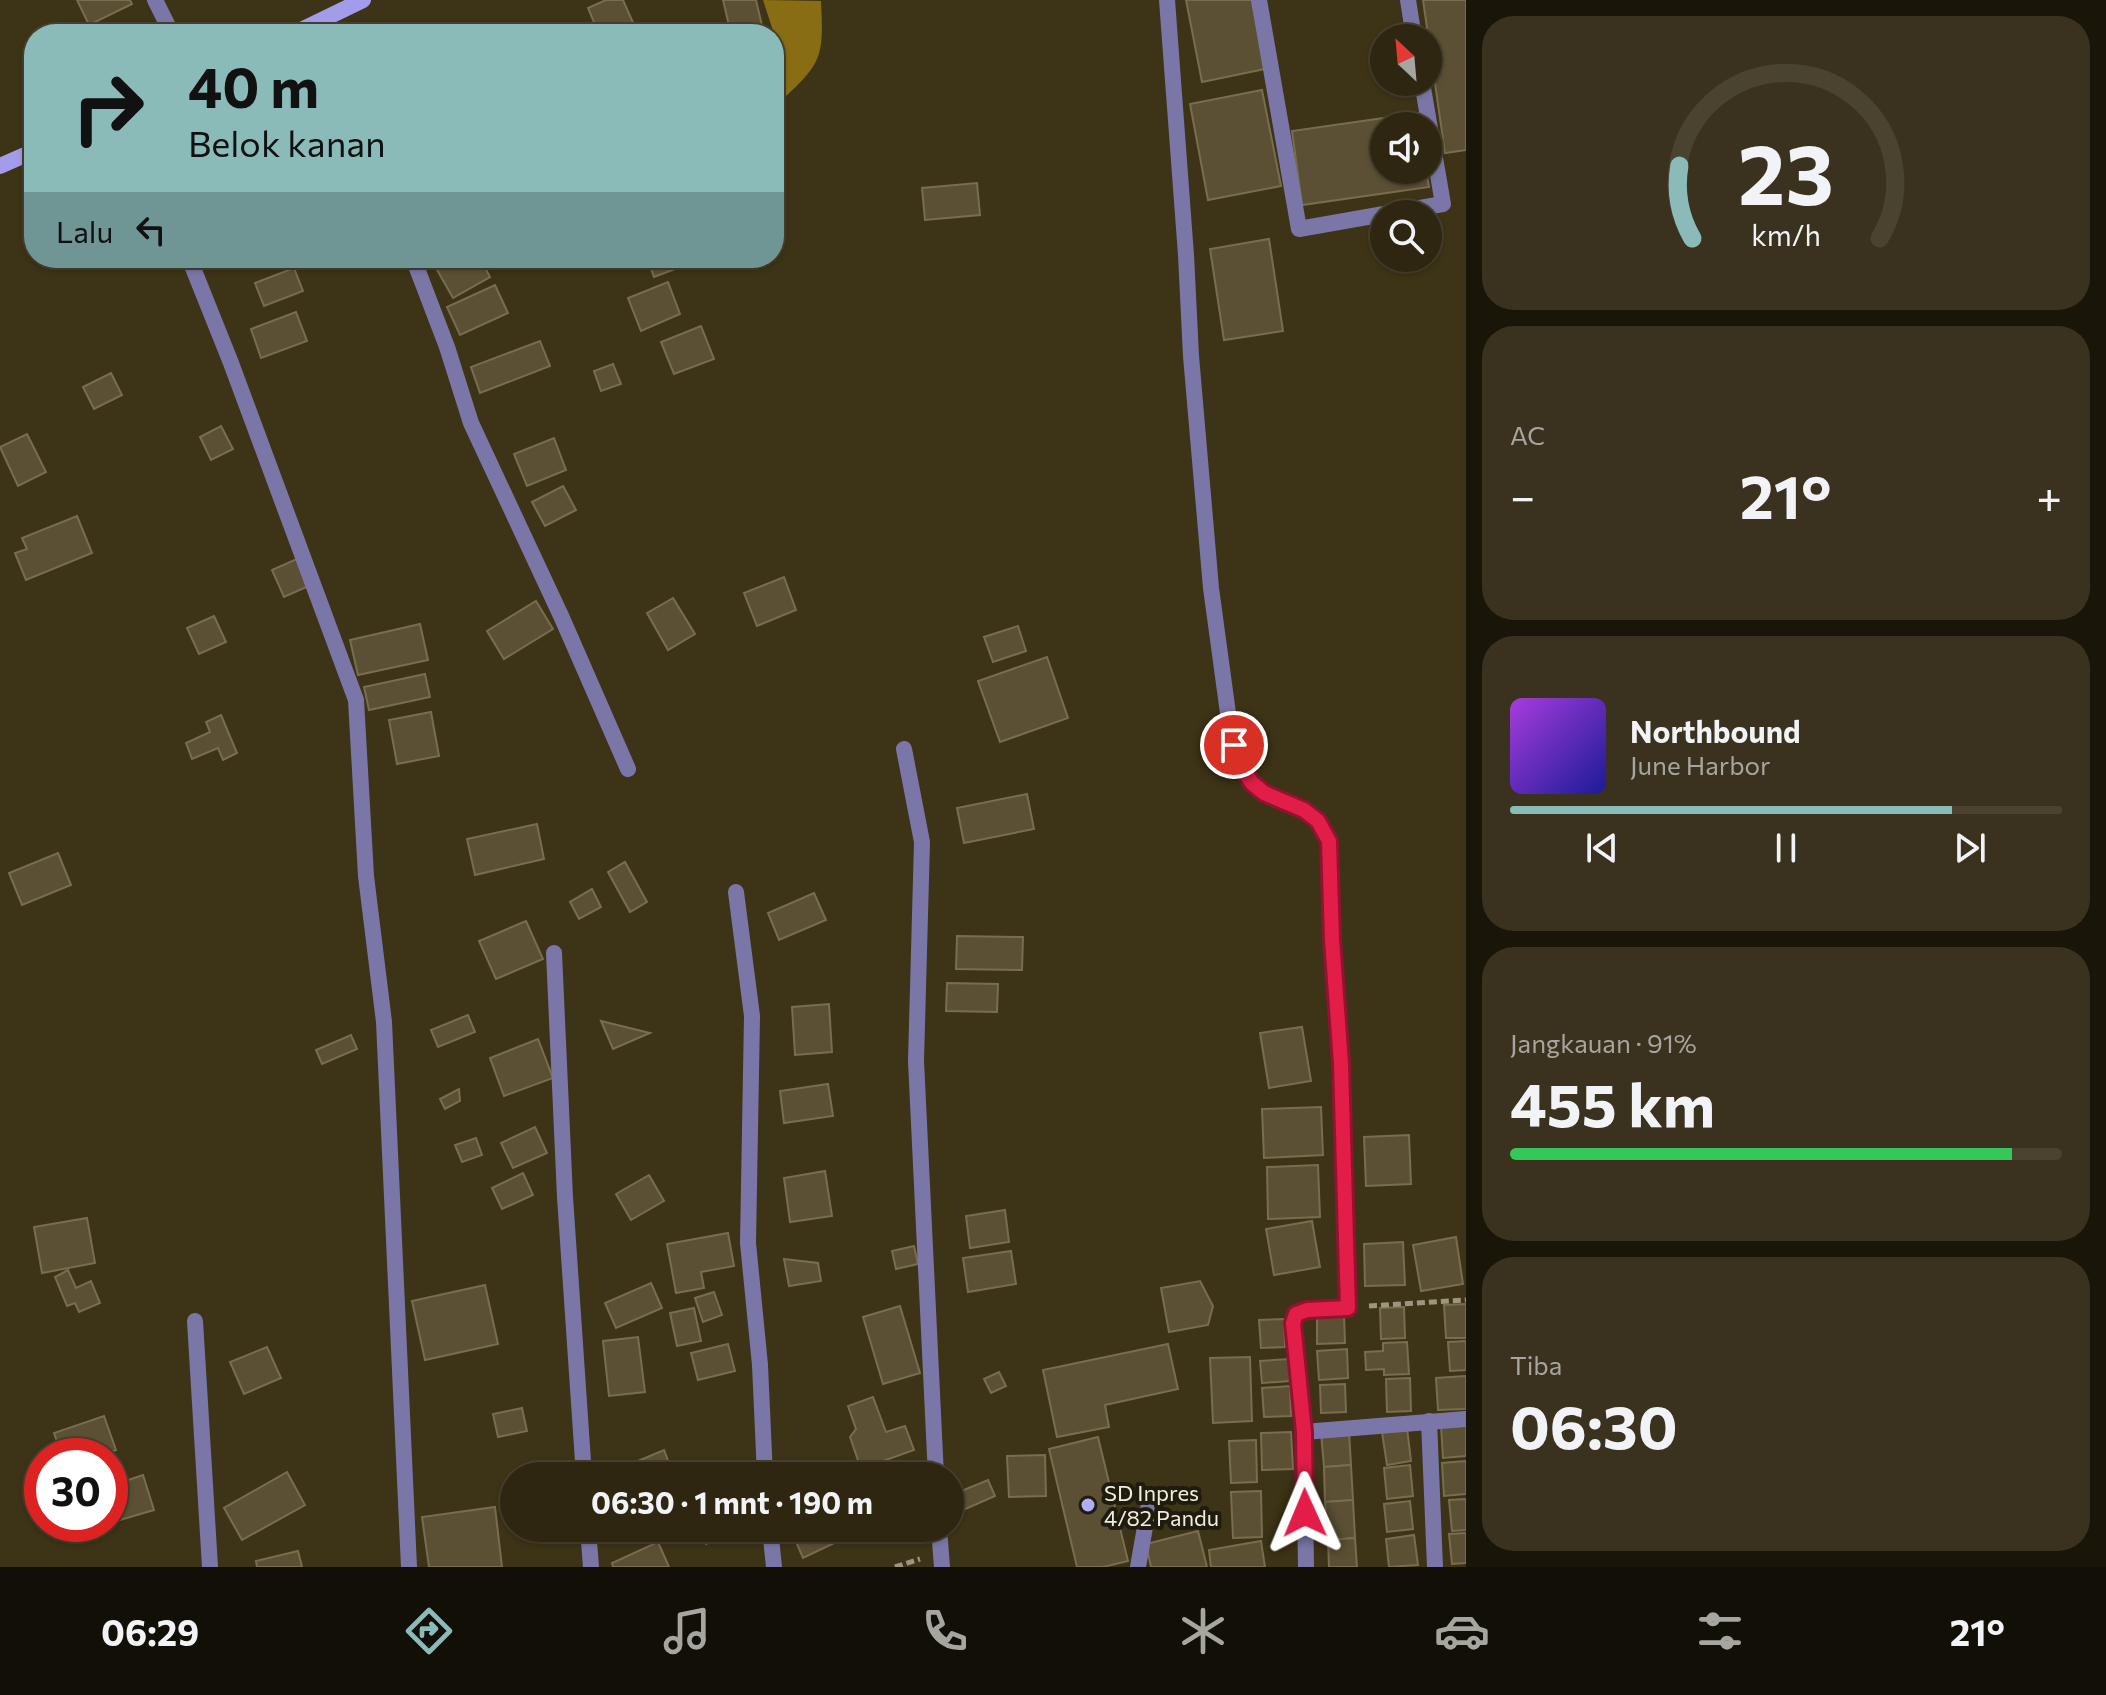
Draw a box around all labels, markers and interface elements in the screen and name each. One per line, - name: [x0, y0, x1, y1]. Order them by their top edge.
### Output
- north arrow: [1370, 24, 1442, 96]
- map controls: [1370, 24, 1442, 272]
- text: 40 m: [188, 51, 319, 120]
- icon: right: [56, 56, 160, 160]
- button: sound: [1370, 112, 1442, 184]
- text: Belok kanan: [188, 120, 386, 164]
- text: 23: [1738, 120, 1834, 222]
- button: search: [1370, 200, 1442, 272]
- icon: left: [129, 208, 173, 252]
- text: Lalu: [56, 212, 113, 249]
- text: km/h: [1751, 217, 1821, 252]
- text: AC: [1510, 419, 1545, 450]
- text: 21°: [1740, 458, 1832, 531]
- text: −: [1510, 468, 1535, 522]
- text: +: [2036, 468, 2062, 522]
- pin: [1200, 711, 1268, 779]
- text: Northbound: [1630, 712, 1801, 749]
- icon: arrive: [1212, 723, 1256, 767]
- text: June Harbor: [1630, 749, 1770, 780]
- icon: previous: [1580, 826, 1624, 870]
- icon: pause: [1764, 826, 1808, 870]
- icon: next: [1948, 826, 1992, 870]
- text: Jangkauan · 91%: [1510, 1027, 1697, 1058]
- text: 455 km: [1510, 1066, 1715, 1139]
- text: Tiba: [1510, 1349, 1562, 1380]
- text: 06:30: [1510, 1388, 1678, 1461]
- speed limit sign: 30: [24, 1438, 128, 1542]
- position arrow: [1263, 1471, 1347, 1555]
- place label: SD Inpres 4/82 Pandu: [1104, 1479, 1219, 1531]
- text: 06:30 · 1 mnt · 190 m: [591, 1483, 873, 1520]
- marker: SD Inpres 4/82 Pandu: [1079, 1496, 1097, 1514]
- icon: directions: [401, 1603, 457, 1659]
- icon: music: [659, 1603, 715, 1659]
- icon: phone: [917, 1603, 973, 1659]
- icon: climate: [1175, 1603, 1231, 1659]
- icon: car: [1434, 1603, 1490, 1659]
- icon: filters: [1692, 1603, 1748, 1659]
- text: 06:29: [101, 1609, 199, 1653]
- text: 21°: [1950, 1609, 2005, 1653]

